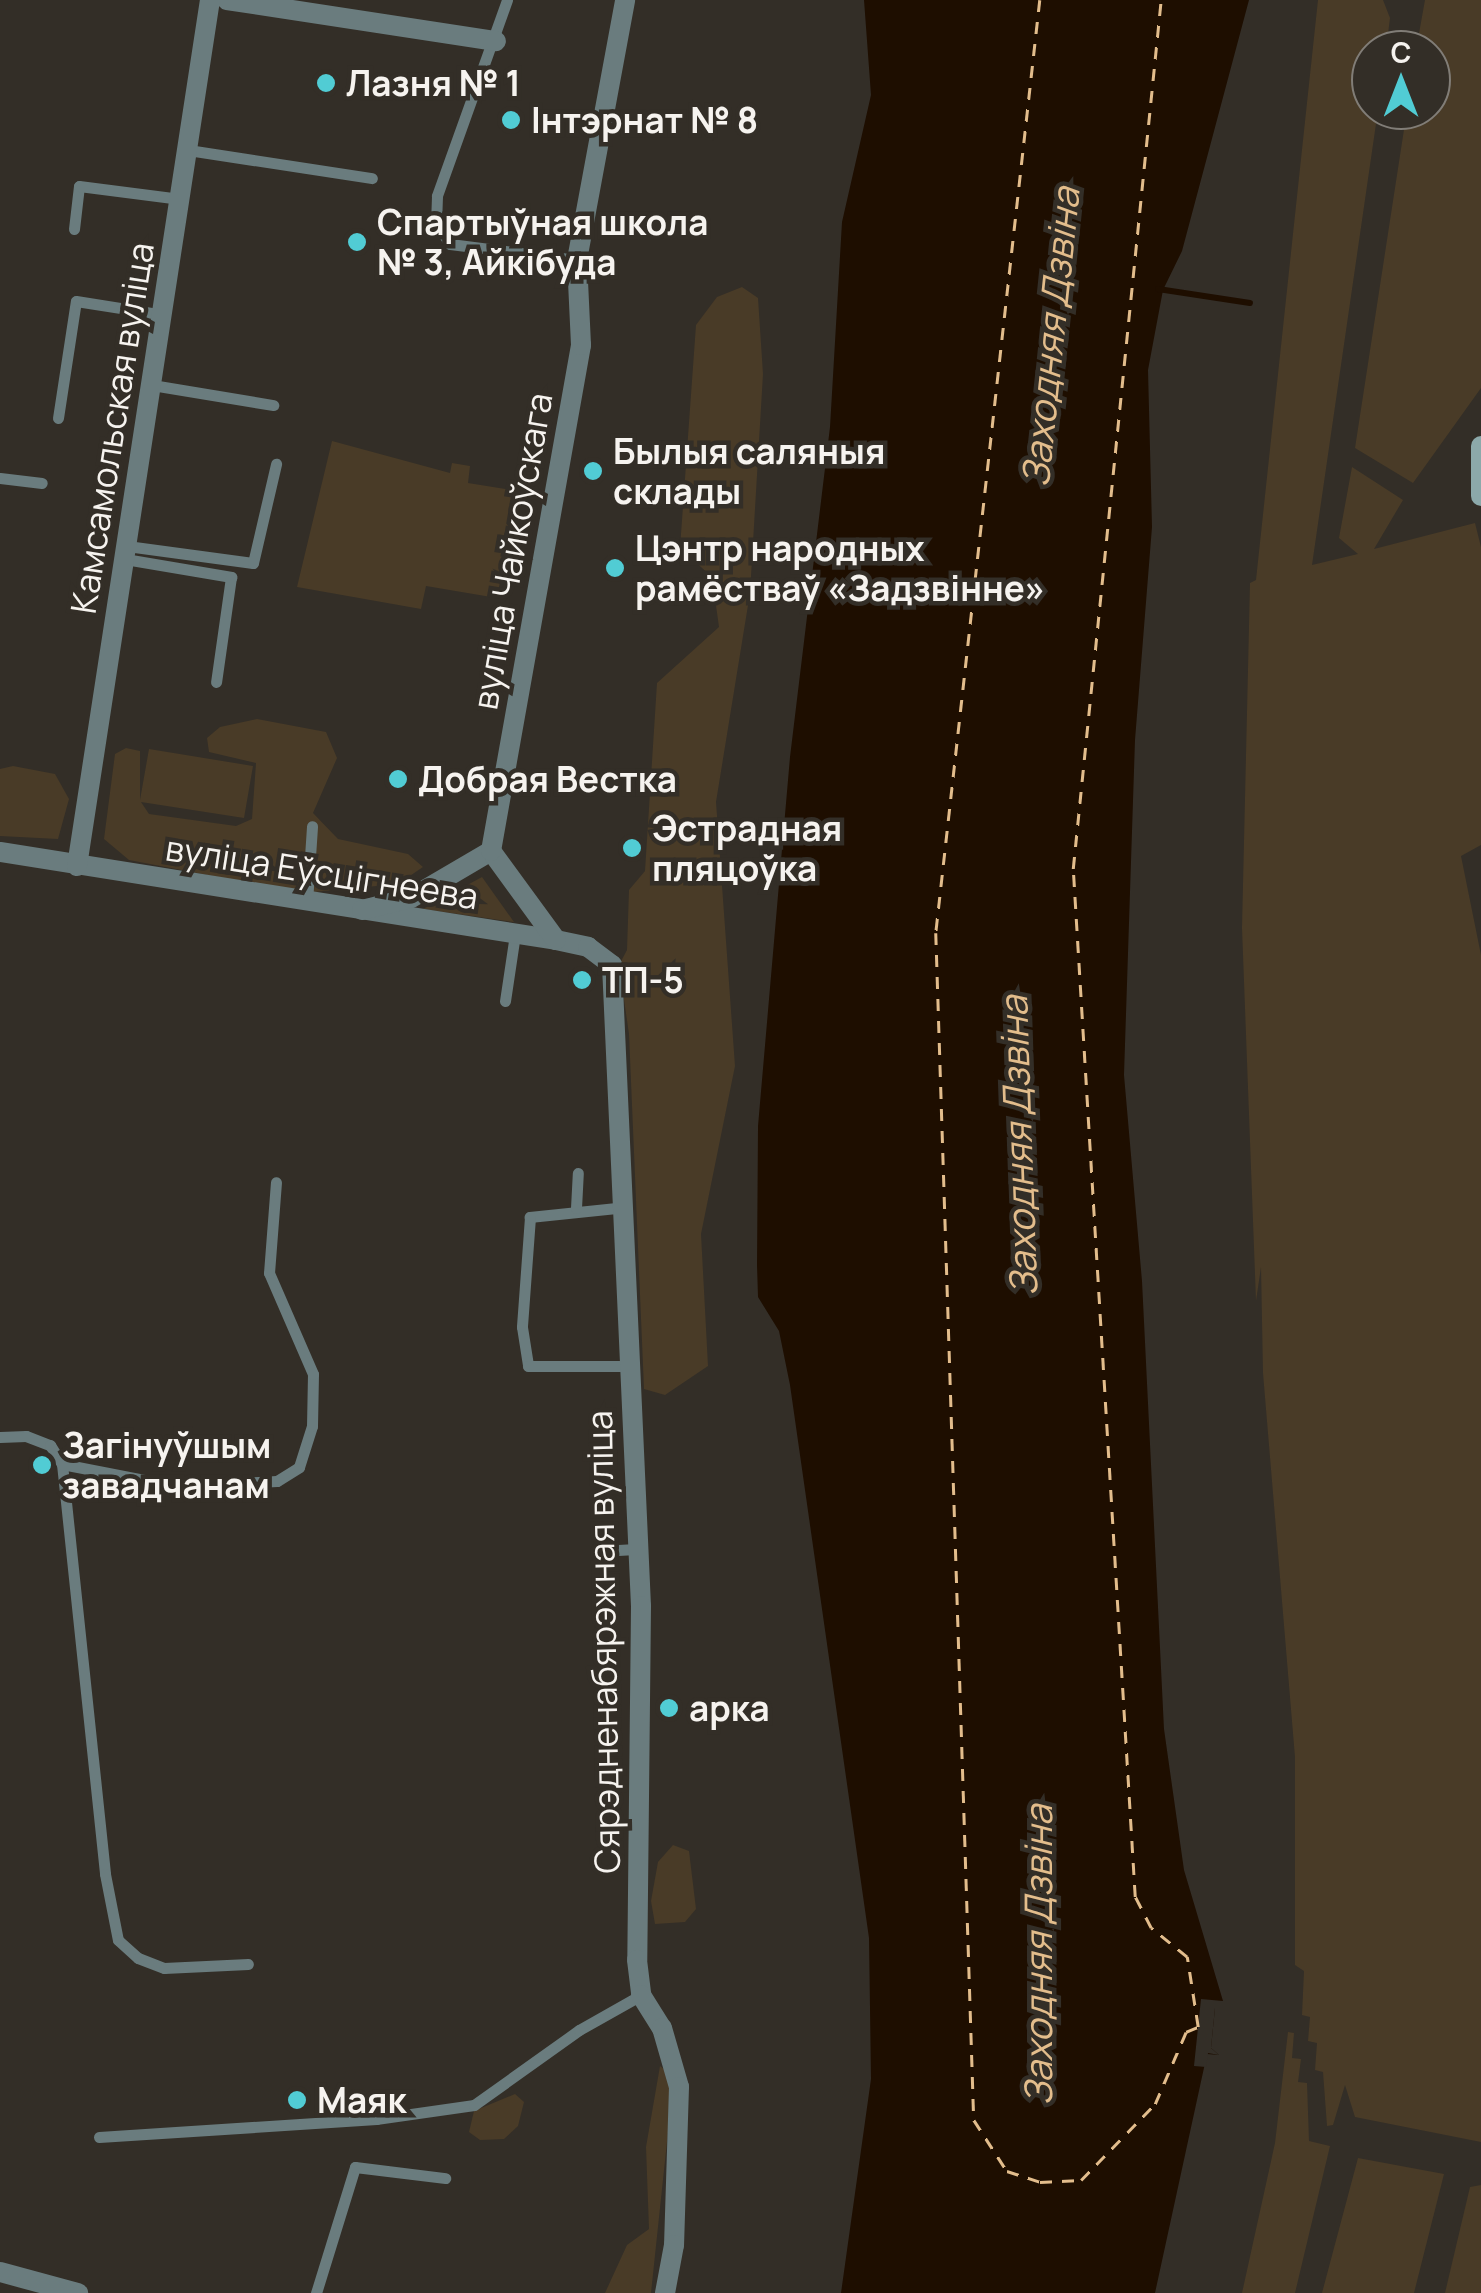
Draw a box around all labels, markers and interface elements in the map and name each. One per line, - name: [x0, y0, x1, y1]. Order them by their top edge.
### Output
- north arrow: [1351, 30, 1451, 130]
- text: С: [1391, 33, 1411, 71]
- place label: Лазня № 1: [346, 62, 521, 104]
- marker: Лазня № 1: [315, 72, 337, 94]
- place label: Інтэрнат № 8: [531, 99, 758, 141]
- marker: Інтэрнат № 8: [500, 109, 522, 131]
- water label: Заходняя Дзвіна: [1012, 185, 1088, 489]
- place label: Спартыўная школа № 3, Айкібуда: [377, 201, 708, 283]
- marker: Спартыўная школа № 3, Айкібуда: [346, 231, 368, 253]
- street label: Камсамольская вуліца: [62, 239, 162, 617]
- street label: вуліца Чайкоўскага: [463, 389, 561, 713]
- place label: Былыя саляныя склады: [613, 430, 885, 512]
- marker: Былыя саляныя склады: [582, 460, 604, 482]
- place label: Цэнтр народных рамёстваў «Задзвінне»: [635, 527, 1045, 609]
- marker: Цэнтр народных рамёстваў «Задзвінне»: [604, 557, 626, 579]
- place label: Добрая Вестка: [418, 758, 677, 800]
- marker: Добрая Вестка: [387, 768, 409, 790]
- place label: Эстрадная пляцоўка: [652, 807, 842, 889]
- street label: вуліца Еўсцігнеева: [163, 827, 481, 917]
- marker: Эстрадная пляцоўка: [621, 837, 643, 859]
- place label: ТП-5: [602, 959, 684, 1001]
- marker: ТП-5: [571, 969, 593, 991]
- water label: Заходняя Дзвіна: [990, 995, 1046, 1297]
- street label: Сярэдненабярэжная вуліца: [578, 1410, 628, 1874]
- place label: Загінуўшым завадчанам: [62, 1424, 271, 1506]
- marker: Загінуўшым завадчанам: [31, 1454, 53, 1476]
- place label: арка: [689, 1687, 770, 1729]
- marker: арка: [658, 1697, 680, 1719]
- water label: Заходняя Дзвіна: [1015, 1805, 1061, 2105]
- place label: Маяк: [317, 2079, 406, 2121]
- marker: Маяк: [286, 2089, 308, 2111]

